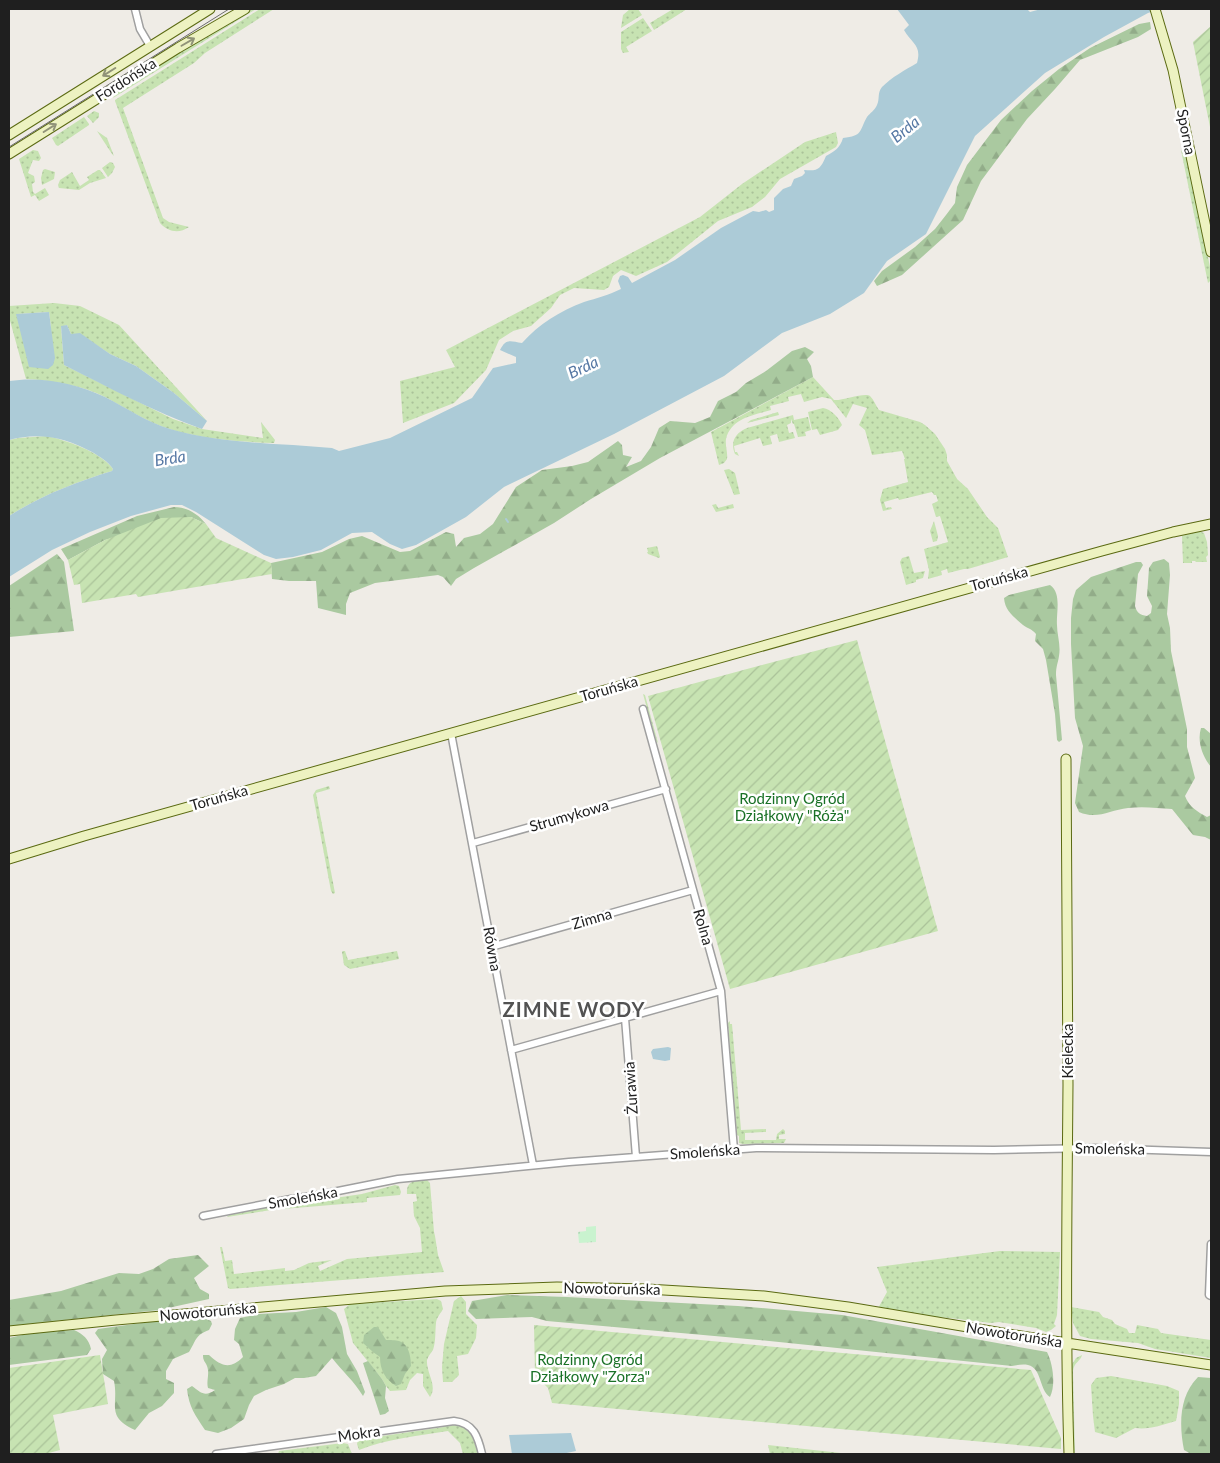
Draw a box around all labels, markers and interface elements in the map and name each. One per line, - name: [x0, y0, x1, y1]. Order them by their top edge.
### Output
- one-way arrow: [181, 37, 195, 47]
- street label: Fordońska: [92, 53, 159, 105]
- one-way arrow: [102, 68, 116, 78]
- street label: Sporna: [1174, 107, 1200, 156]
- water label: Brda: [887, 111, 923, 146]
- one-way arrow: [43, 122, 57, 133]
- water label: Brda: [565, 351, 601, 382]
- water label: Brda: [153, 446, 187, 469]
- street label: Toruńska: [968, 562, 1030, 594]
- street label: Toruńska: [578, 671, 640, 705]
- street label: Toruńska: [188, 780, 250, 814]
- park label: Rodzinny Ogród Działkowy "Róża": [735, 789, 849, 824]
- street label: Strumykowa: [527, 795, 610, 835]
- street label: Zimna: [570, 904, 614, 932]
- street label: Rolna: [690, 907, 718, 947]
- street label: Równa: [480, 925, 506, 973]
- district label: ZIMNE WODY: [503, 997, 645, 1021]
- street label: Kielecka: [1058, 1023, 1076, 1079]
- street label: Żurawia: [619, 1061, 641, 1115]
- street label: Smoleńska: [1075, 1138, 1145, 1158]
- street label: Smoleńska: [669, 1140, 741, 1162]
- street label: Smoleńska: [267, 1182, 339, 1212]
- street label: Nowotoruńska: [563, 1278, 661, 1298]
- street label: Nowotoruńska: [159, 1298, 257, 1324]
- street label: Nowotoruńska: [965, 1318, 1064, 1351]
- park label: Rodzinny Ogród Działkowy "Zorza": [530, 1350, 650, 1385]
- street label: Mokra: [337, 1421, 381, 1445]

